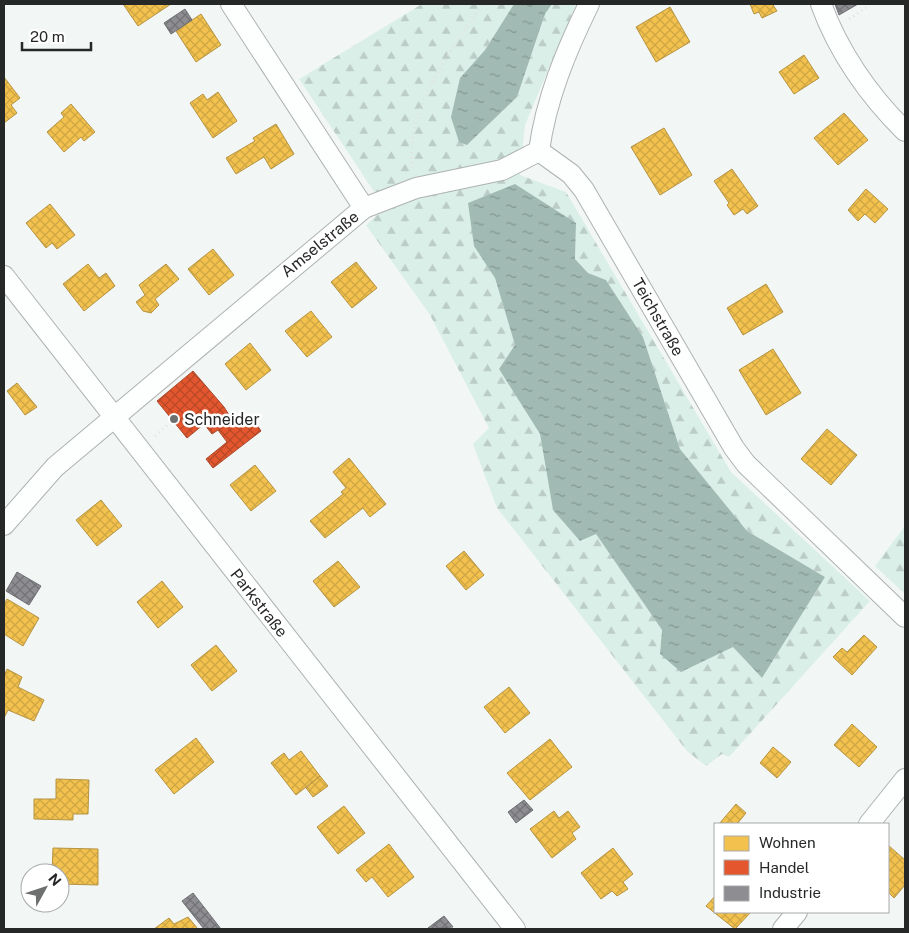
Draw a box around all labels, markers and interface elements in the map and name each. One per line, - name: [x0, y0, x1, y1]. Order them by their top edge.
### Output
- scale bar: [22, 20, 91, 52]
- text: 20 m: [30, 28, 65, 45]
- street label: Amselstraße: [277, 207, 363, 281]
- street label: Teichstraße: [628, 275, 688, 359]
- place label: Schneider: [184, 410, 260, 429]
- marker: Schneider: [168, 413, 180, 425]
- street label: Parkstraße: [226, 565, 292, 641]
- legend: [714, 823, 889, 913]
- text: Wohnen: [759, 834, 816, 851]
- text: Handel: [759, 859, 809, 876]
- north arrow: [20, 863, 70, 913]
- text: N: [45, 870, 65, 889]
- text: Industrie: [759, 884, 821, 901]

